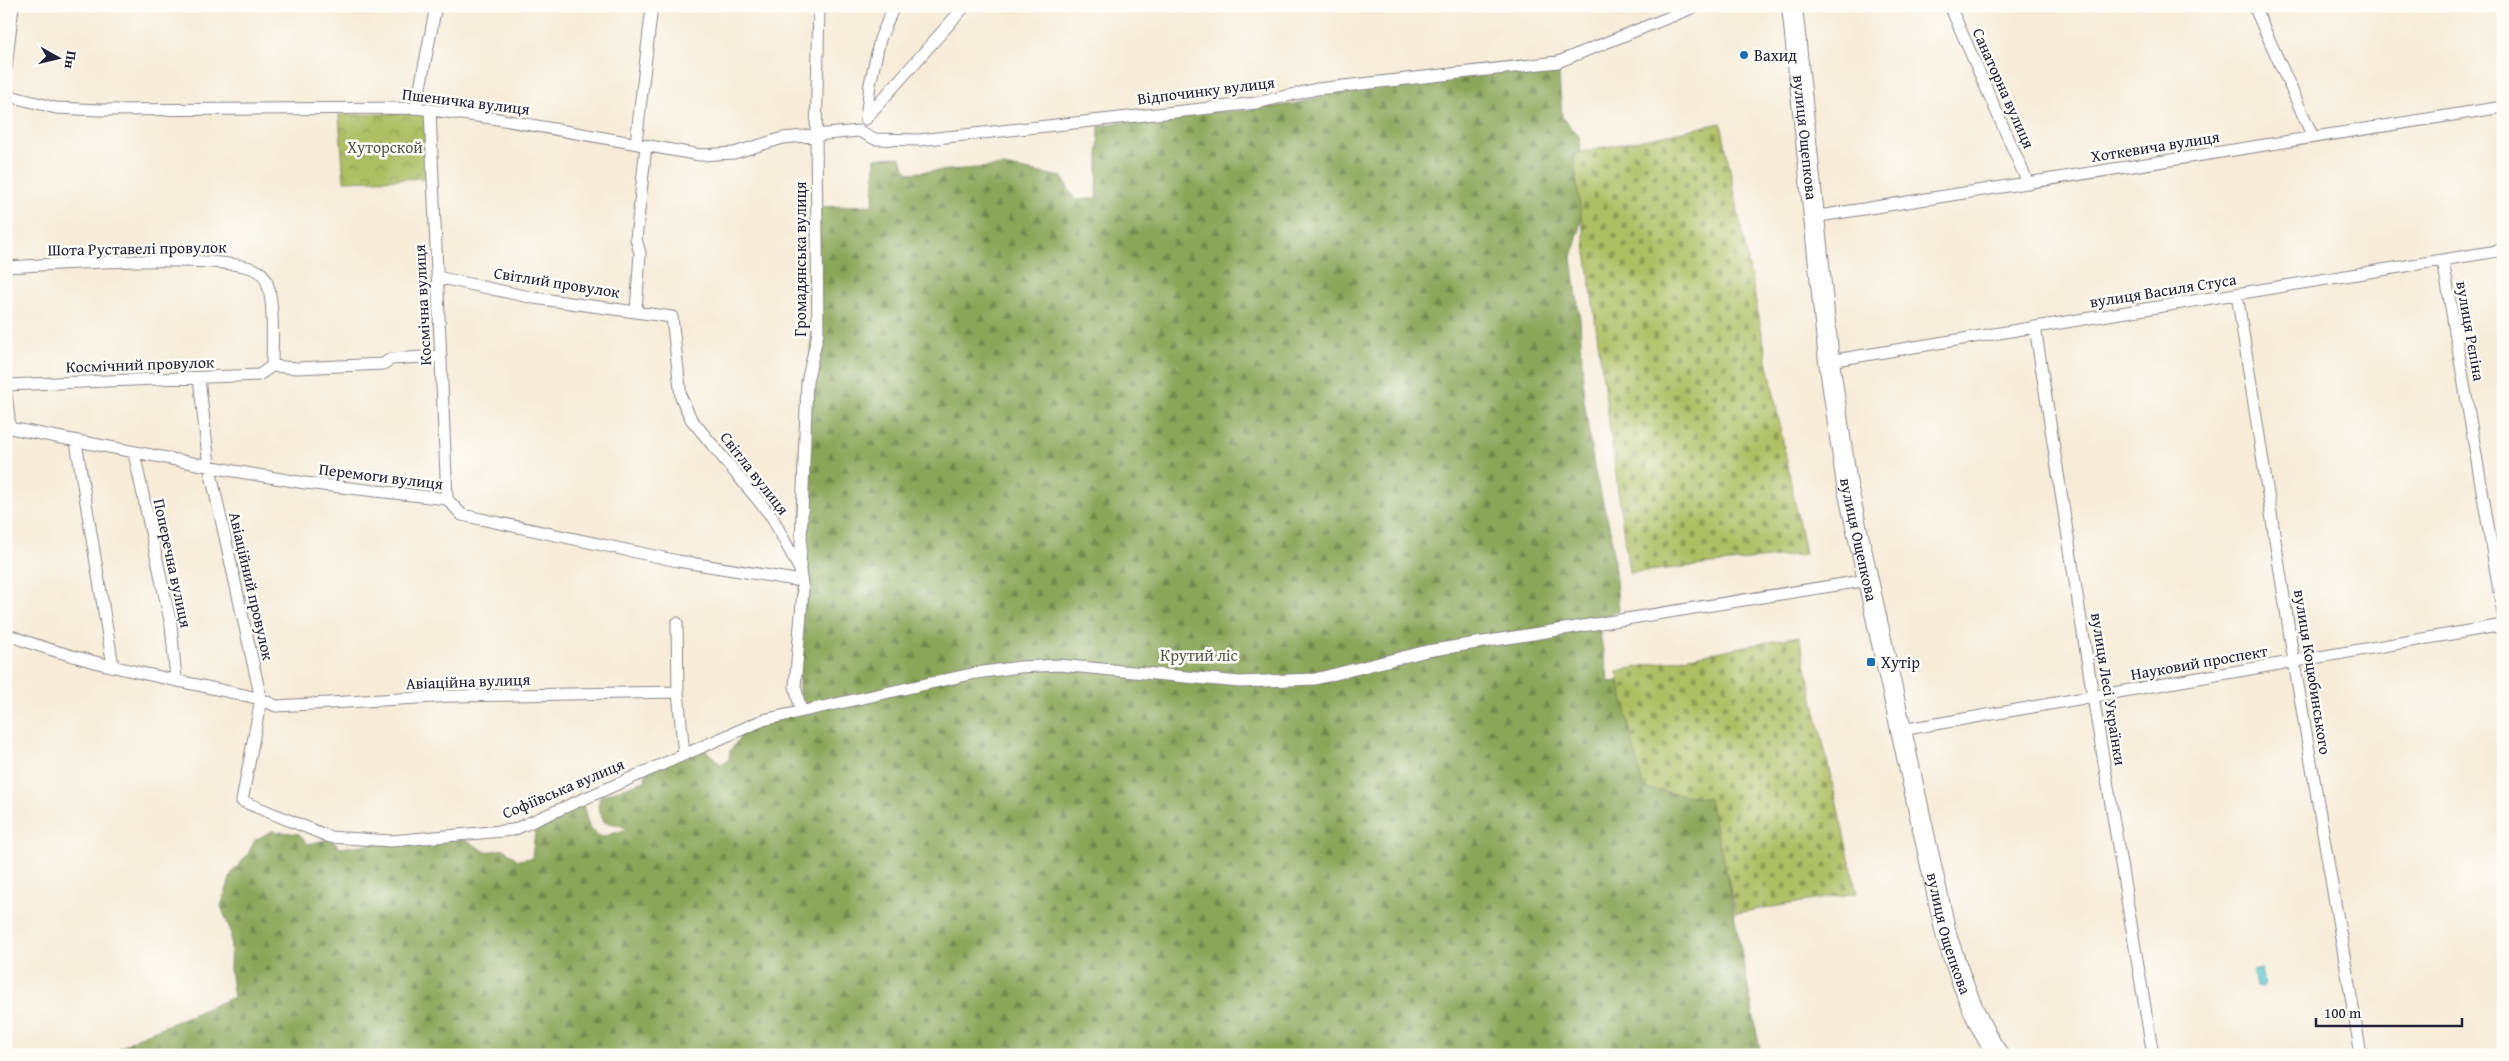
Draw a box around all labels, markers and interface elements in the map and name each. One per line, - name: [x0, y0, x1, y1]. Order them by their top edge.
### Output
- street label: Санаторна вулиця: [1967, 24, 2041, 152]
- north arrow: [32, 32, 82, 82]
- place label: Вахид: [1754, 43, 1797, 67]
- text: Пн: [60, 49, 82, 71]
- marker: Вахид: [1738, 49, 1750, 61]
- street label: Відпочинку вулиця: [1136, 70, 1276, 110]
- street label: вулиця Ощепкова: [1787, 74, 1824, 201]
- street label: Пшеничка вулиця: [401, 81, 531, 121]
- street label: Хоткевича вулиця: [2089, 124, 2221, 168]
- park label: Хуторской: [347, 135, 423, 159]
- street label: Громадянська вулиця: [788, 181, 812, 337]
- street label: Шота Руставелі провулок: [47, 234, 227, 262]
- street label: Космічна вулиця: [407, 244, 437, 366]
- street label: Світлий провулок: [492, 260, 622, 304]
- street label: вулиця Василя Стуса: [2088, 267, 2238, 313]
- street label: вулиця Рєпіна: [2450, 279, 2492, 383]
- street label: Космічний провулок: [65, 349, 215, 379]
- street label: Світла вулиця: [715, 426, 795, 520]
- street label: Перемоги вулиця: [318, 456, 444, 496]
- street label: вулиця Ощепкова: [1834, 476, 1884, 604]
- street label: Поперечна вулиця: [148, 496, 198, 630]
- street label: Авіаційний провулок: [223, 509, 281, 663]
- street label: вулиця Коцюбинського: [2288, 588, 2338, 756]
- street label: вулиця Лесі Українки: [2085, 611, 2133, 768]
- street label: Науковий проспект: [2129, 638, 2270, 686]
- park label: Крутий ліс: [1160, 643, 1238, 667]
- place label: Хутір: [1881, 650, 1920, 674]
- marker: Хутір: [1865, 656, 1877, 668]
- street label: Авіаційна вулиця: [405, 667, 531, 695]
- street label: Софіївська вулиця: [498, 751, 628, 825]
- street label: вулиця Ощепкова: [1921, 870, 1978, 998]
- scale bar: [2316, 996, 2463, 1028]
- text: 100 m: [2324, 1002, 2362, 1023]

